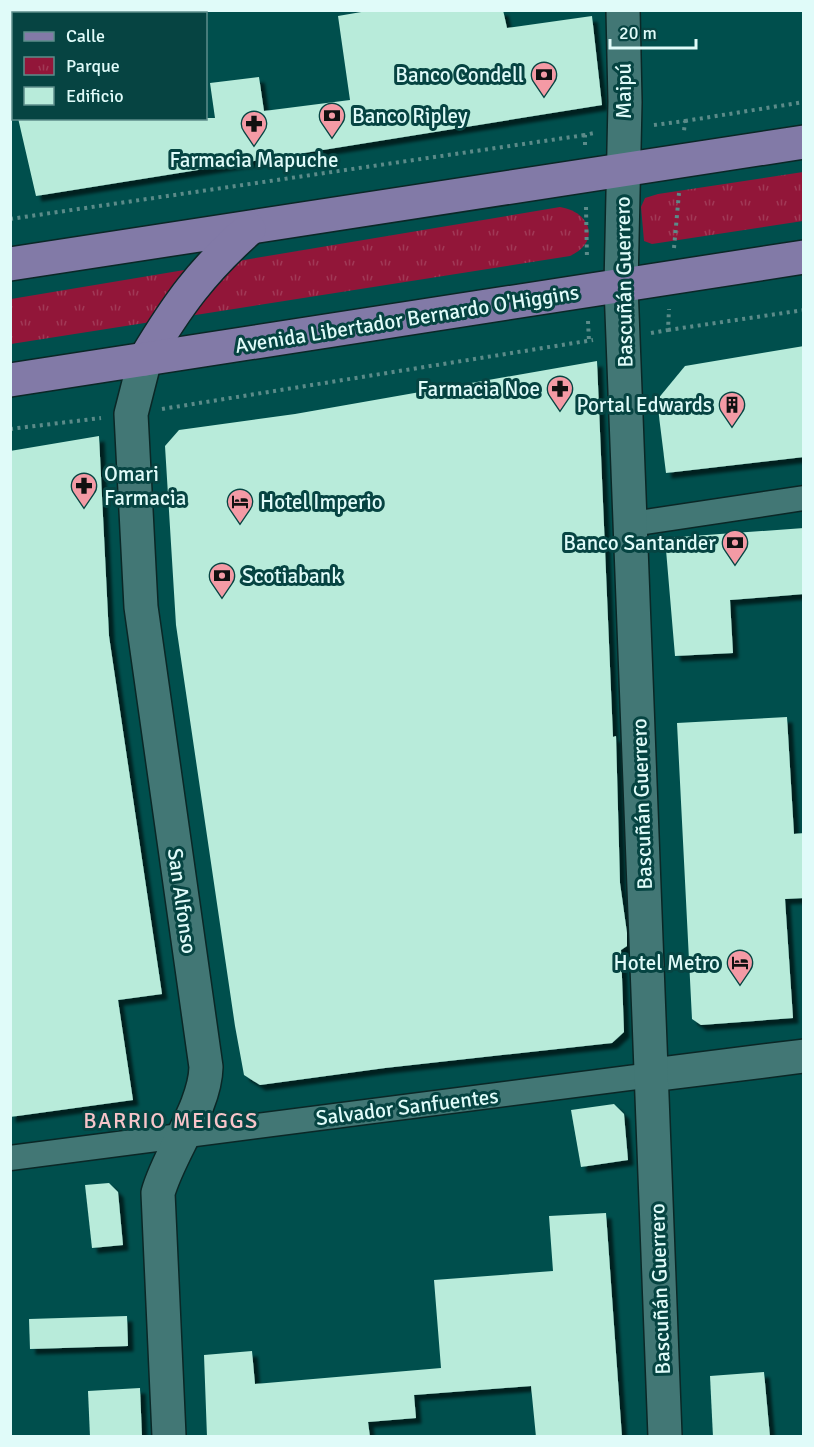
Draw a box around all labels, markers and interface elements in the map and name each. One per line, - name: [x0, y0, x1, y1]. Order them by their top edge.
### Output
- legend: [12, 12, 207, 120]
- scale bar: [610, 12, 696, 50]
- text: 20 m: [619, 22, 657, 44]
- text: Calle: [66, 25, 105, 47]
- text: Parque: [66, 55, 120, 77]
- bank icon: Banco Condell: [529, 60, 559, 98]
- place label: Banco Condell: [395, 62, 524, 88]
- street label: Maipú: [611, 63, 637, 119]
- text: Edificio: [66, 85, 124, 107]
- bank icon: Banco Ripley: [317, 101, 347, 139]
- place label: Banco Ripley: [352, 103, 468, 129]
- pharmacy icon: Farmacia Mapuche: [239, 109, 269, 147]
- place label: Farmacia Mapuche: [169, 147, 339, 173]
- street label: Bascuñán Guerrero: [610, 196, 638, 368]
- street label: Avenida Libertador Bernardo O'Higgins: [233, 279, 581, 359]
- pharmacy icon: Farmacia Noe: [545, 374, 575, 412]
- place label: Farmacia Noe: [417, 376, 540, 402]
- building icon: Portal Edwards: [717, 390, 747, 428]
- place label: Portal Edwards: [577, 392, 712, 418]
- place label: Omari Farmacia: [104, 461, 186, 511]
- pharmacy icon: Omari Farmacia: [69, 471, 99, 509]
- hotel icon: Hotel Imperio: [225, 487, 255, 525]
- place label: Hotel Imperio: [260, 489, 383, 515]
- bank icon: Banco Santander: [720, 528, 750, 566]
- place label: Banco Santander: [563, 530, 716, 556]
- bank icon: Scotiabank: [207, 561, 237, 599]
- place label: Scotiabank: [242, 563, 342, 589]
- street label: Bascuñán Guerrero: [626, 718, 658, 890]
- street label: San Alfonso: [162, 847, 202, 955]
- hotel icon: Hotel Metro: [725, 948, 755, 986]
- place label: Hotel Metro: [614, 950, 720, 976]
- street label: Salvador Sanfuentes: [314, 1083, 500, 1131]
- district label: BARRIO MEIGGS: [83, 1107, 259, 1134]
- street label: Bascuñán Guerrero: [644, 1203, 676, 1375]

